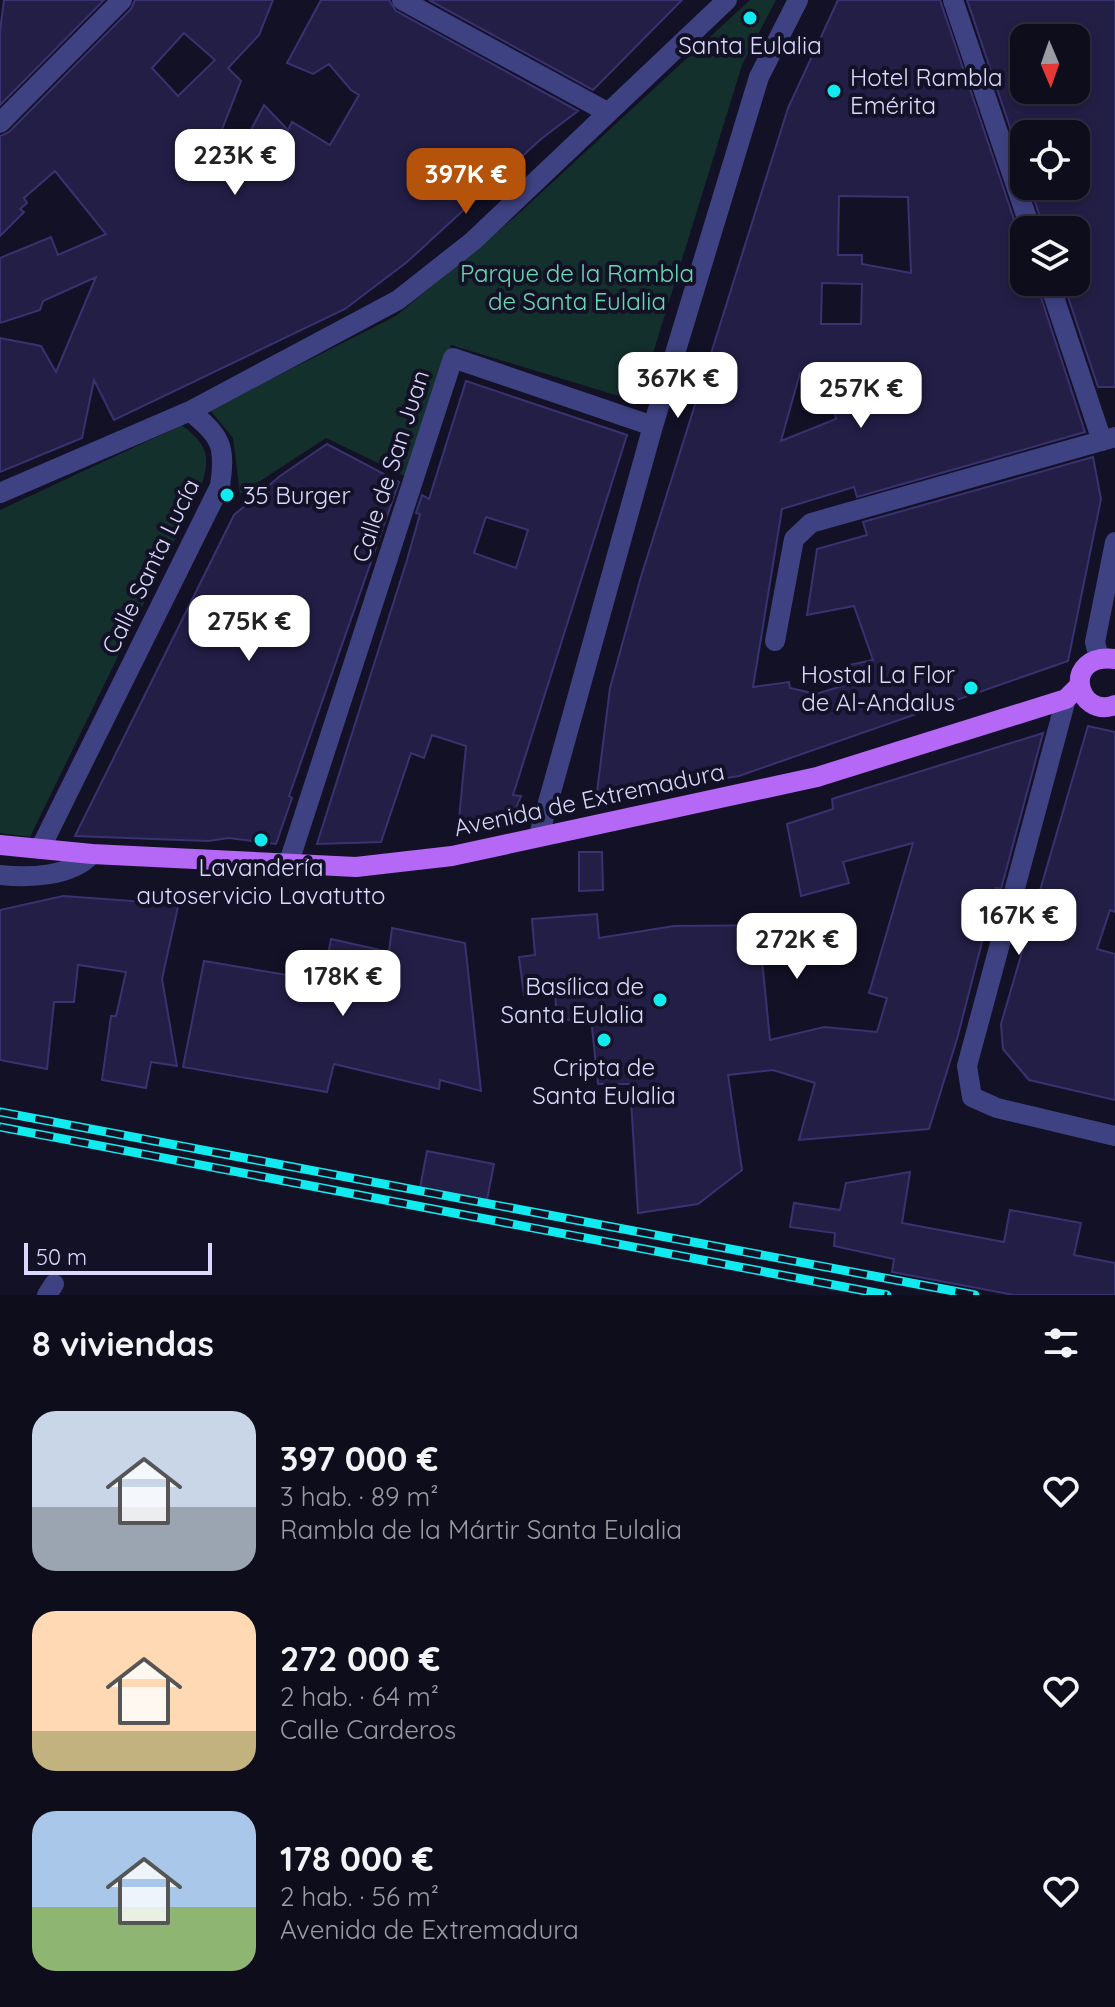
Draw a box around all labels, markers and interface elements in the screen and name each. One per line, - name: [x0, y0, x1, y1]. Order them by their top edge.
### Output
- marker: Santa Eulalia: [741, 9, 759, 27]
- north arrow: [1010, 24, 1090, 104]
- map controls: [1010, 24, 1090, 296]
- place label: Santa Eulalia: [678, 30, 822, 60]
- place label: Hotel Rambla Emérita: [850, 62, 1003, 120]
- marker: Hotel Rambla Emérita: [825, 82, 843, 100]
- button: locate: [1010, 120, 1090, 200]
- pin: 223K €: [170, 129, 300, 197]
- text: 223K €: [193, 138, 277, 171]
- pin: 397K €: [401, 148, 531, 216]
- text: 397K €: [425, 157, 507, 190]
- button: layers: [1010, 216, 1090, 296]
- park label: Parque de la Rambla de Santa Eulalia: [460, 258, 694, 316]
- pin: 367K €: [613, 352, 743, 420]
- text: 367K €: [636, 361, 720, 394]
- pin: 257K €: [796, 362, 926, 430]
- street label: Calle de San Juan: [345, 366, 435, 566]
- text: 257K €: [819, 371, 903, 404]
- street label: Calle Santa Lucía: [95, 474, 205, 658]
- place label: 35 Burger: [243, 480, 351, 510]
- marker: 35 Burger: [218, 486, 236, 504]
- pin: 275K €: [184, 595, 314, 663]
- text: 275K €: [207, 604, 291, 637]
- place label: Hostal La Flor de Al-Andalus: [801, 659, 955, 717]
- marker: Hostal La Flor de Al-Andalus: [962, 679, 980, 697]
- street label: Avenida de Extremadura: [451, 756, 727, 842]
- marker: Lavandería autoservicio Lavatutto: [252, 831, 270, 849]
- place label: Lavandería autoservicio Lavatutto: [137, 852, 385, 910]
- pin: 167K €: [954, 889, 1084, 957]
- text: 167K €: [979, 898, 1059, 931]
- pin: 272K €: [732, 913, 862, 981]
- text: 272K €: [755, 922, 839, 955]
- pin: 178K €: [278, 950, 408, 1018]
- text: 178K €: [303, 959, 383, 992]
- place label: Basílica de Santa Eulalia: [501, 971, 644, 1029]
- marker: Basílica de Santa Eulalia: [651, 991, 669, 1009]
- marker: Cripta de Santa Eulalia: [595, 1031, 613, 1049]
- place label: Cripta de Santa Eulalia: [532, 1052, 676, 1110]
- scale bar: [24, 1239, 212, 1275]
- text: 50 m: [36, 1243, 87, 1271]
- icon: filters: [1039, 1321, 1083, 1365]
- text: 8 viviendas: [32, 1322, 214, 1365]
- text: 397 000 €: [280, 1437, 438, 1480]
- icon: home: [96, 1443, 192, 1539]
- icon: heart: [1039, 1469, 1083, 1513]
- text: 3 hab. · 89 m²: [280, 1480, 439, 1513]
- text: Rambla de la Mártir Santa Eulalia: [280, 1513, 682, 1546]
- text: 272 000 €: [280, 1637, 440, 1680]
- icon: home: [96, 1643, 192, 1739]
- icon: heart: [1039, 1669, 1083, 1713]
- text: 2 hab. · 64 m²: [280, 1680, 439, 1713]
- text: Calle Carderos: [280, 1713, 456, 1746]
- text: 178 000 €: [280, 1837, 434, 1880]
- icon: home: [96, 1843, 192, 1939]
- icon: heart: [1039, 1869, 1083, 1913]
- text: 2 hab. · 56 m²: [280, 1880, 439, 1913]
- text: Avenida de Extremadura: [280, 1913, 579, 1946]

